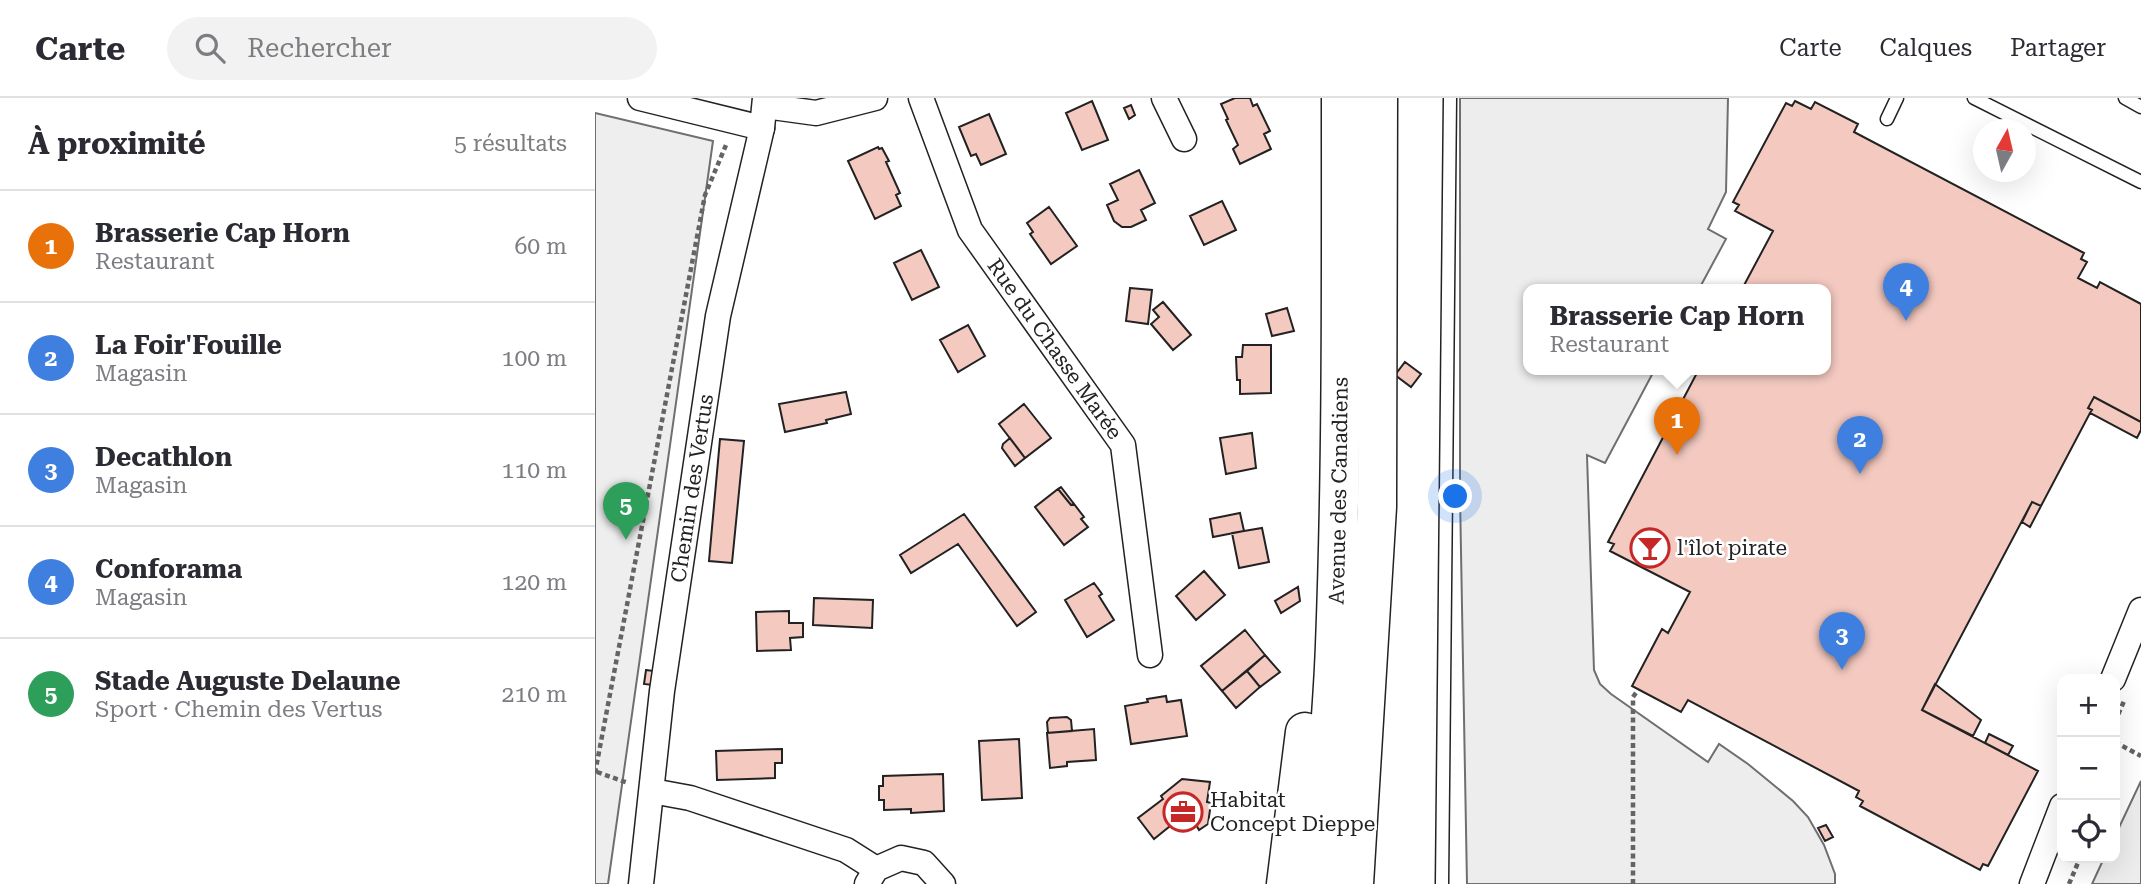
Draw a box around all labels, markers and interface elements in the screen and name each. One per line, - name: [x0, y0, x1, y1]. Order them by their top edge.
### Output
- search box: [167, 17, 657, 80]
- text: Carte: [35, 29, 125, 68]
- icon: search: [191, 29, 229, 67]
- text: Rechercher: [247, 33, 392, 63]
- text: Carte: [1779, 34, 1842, 62]
- text: Calques: [1880, 34, 1972, 62]
- text: Partager: [2010, 34, 2106, 62]
- north arrow: [1973, 119, 2036, 182]
- text: À proximité: [28, 126, 206, 161]
- text: 5 résultats: [454, 130, 567, 157]
- text: Brasserie Cap Horn: [95, 218, 350, 248]
- text: 1: [45, 233, 57, 260]
- text: 60 m: [514, 233, 567, 260]
- text: Restaurant: [95, 248, 214, 275]
- street label: Rue du Chasse Marée: [983, 254, 1127, 444]
- pin: 4: [1883, 263, 1929, 321]
- popup: [1523, 284, 1831, 375]
- text: Brasserie Cap Horn: [1550, 301, 1804, 331]
- text: La Foir'Fouille: [95, 330, 282, 360]
- text: Restaurant: [1550, 331, 1669, 358]
- text: 2: [45, 345, 57, 372]
- text: 100 m: [502, 345, 567, 372]
- text: Magasin: [95, 360, 187, 387]
- street label: Avenue des Canadiens: [1324, 377, 1353, 605]
- street label: Chemin des Vertus: [666, 393, 718, 584]
- pin: 1: [1654, 397, 1700, 455]
- pin: 2: [1837, 416, 1883, 474]
- text: Decathlon: [95, 442, 232, 472]
- text: 3: [45, 457, 57, 484]
- text: 110 m: [502, 457, 567, 484]
- text: Magasin: [95, 472, 187, 499]
- your location: [1438, 479, 1472, 513]
- pin: 5: [603, 482, 649, 540]
- bar icon: l'îlot pirate: [1629, 527, 1671, 569]
- place label: l'îlot pirate: [1677, 536, 1787, 560]
- text: Conforama: [95, 554, 242, 584]
- text: 4: [45, 569, 57, 596]
- text: 120 m: [502, 569, 567, 596]
- text: Magasin: [95, 584, 187, 611]
- pin: 3: [1819, 612, 1865, 670]
- text: Stade Auguste Delaune: [95, 666, 401, 696]
- map controls: [2057, 674, 2120, 863]
- button: +: [2057, 674, 2120, 737]
- text: 5: [45, 681, 57, 708]
- text: 210 m: [502, 681, 567, 708]
- text: Sport · Chemin des Vertus: [95, 696, 382, 723]
- button: −: [2057, 737, 2120, 800]
- place label: Habitat Concept Dieppe: [1210, 788, 1375, 836]
- office icon: Habitat Concept Dieppe: [1162, 791, 1204, 833]
- button: locate: [2057, 800, 2120, 863]

